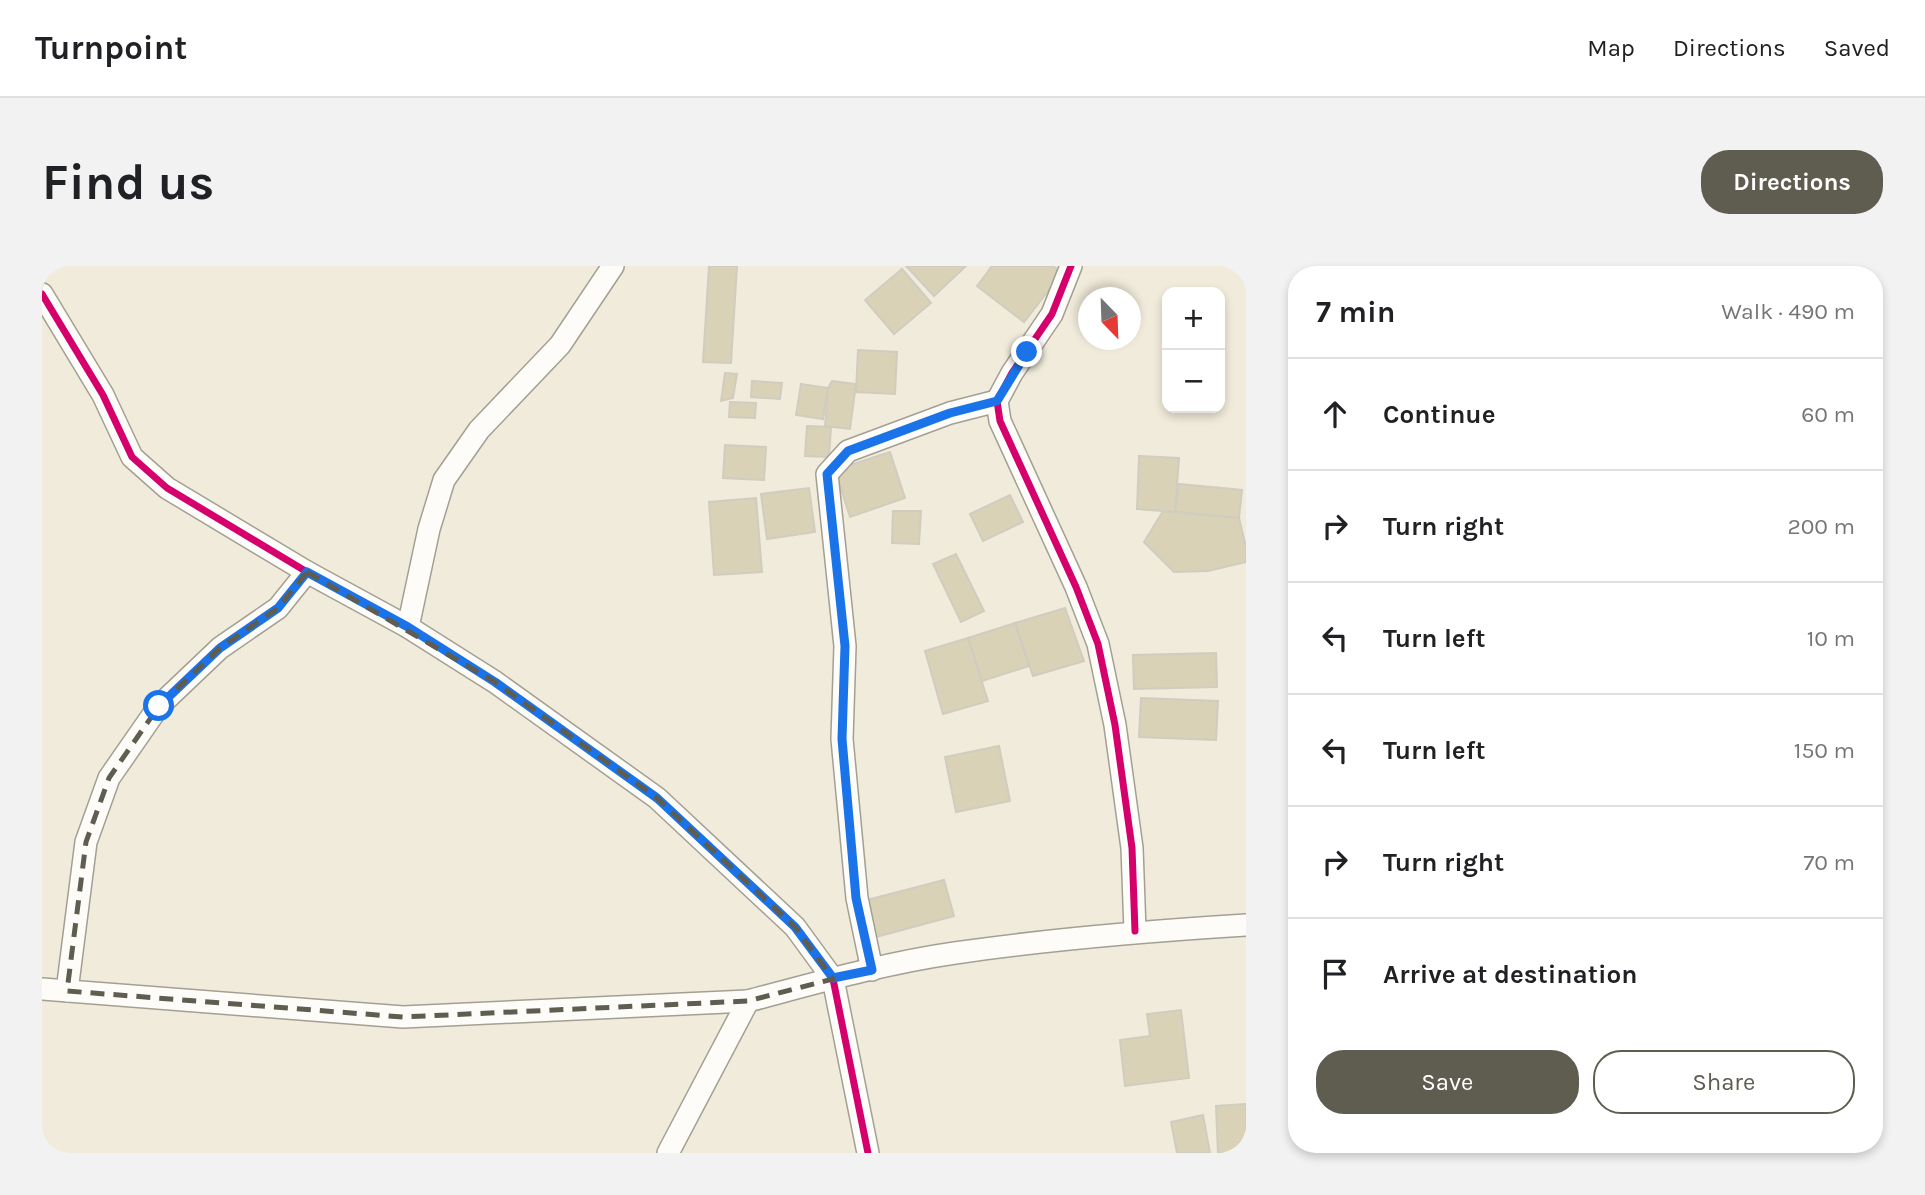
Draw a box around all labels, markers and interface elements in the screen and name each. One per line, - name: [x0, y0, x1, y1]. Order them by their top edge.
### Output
- text: Turnpoint: [35, 29, 187, 67]
- text: Map: [1587, 34, 1635, 62]
- text: Directions: [1673, 34, 1786, 62]
- text: Saved: [1824, 34, 1890, 62]
- button: Directions: [1701, 150, 1883, 214]
- text: Find us: [42, 154, 214, 211]
- north arrow: [1078, 287, 1141, 350]
- map controls: [1162, 287, 1225, 413]
- button: +: [1162, 287, 1225, 350]
- text: 7 min: [1316, 294, 1396, 330]
- text: Walk · 490 m: [1721, 298, 1855, 325]
- route end: [1011, 336, 1042, 367]
- button: −: [1162, 350, 1225, 413]
- icon: ahead: [1316, 395, 1354, 433]
- text: Continue: [1383, 399, 1495, 430]
- text: 60 m: [1801, 401, 1855, 428]
- icon: right: [1316, 507, 1354, 545]
- text: Turn right: [1383, 511, 1504, 542]
- text: 200 m: [1787, 513, 1855, 540]
- icon: left: [1316, 619, 1354, 657]
- text: Turn left: [1383, 623, 1485, 654]
- text: 10 m: [1807, 625, 1855, 652]
- route start: [143, 690, 174, 721]
- icon: left: [1316, 731, 1354, 769]
- text: Turn left: [1383, 735, 1485, 766]
- text: 150 m: [1794, 737, 1855, 764]
- icon: right: [1316, 843, 1354, 881]
- text: Turn right: [1383, 847, 1504, 878]
- text: 70 m: [1804, 849, 1855, 876]
- icon: arrive: [1316, 955, 1354, 993]
- text: Arrive at destination: [1383, 959, 1637, 990]
- button: Save: [1316, 1050, 1579, 1114]
- button: Share: [1593, 1050, 1855, 1114]

